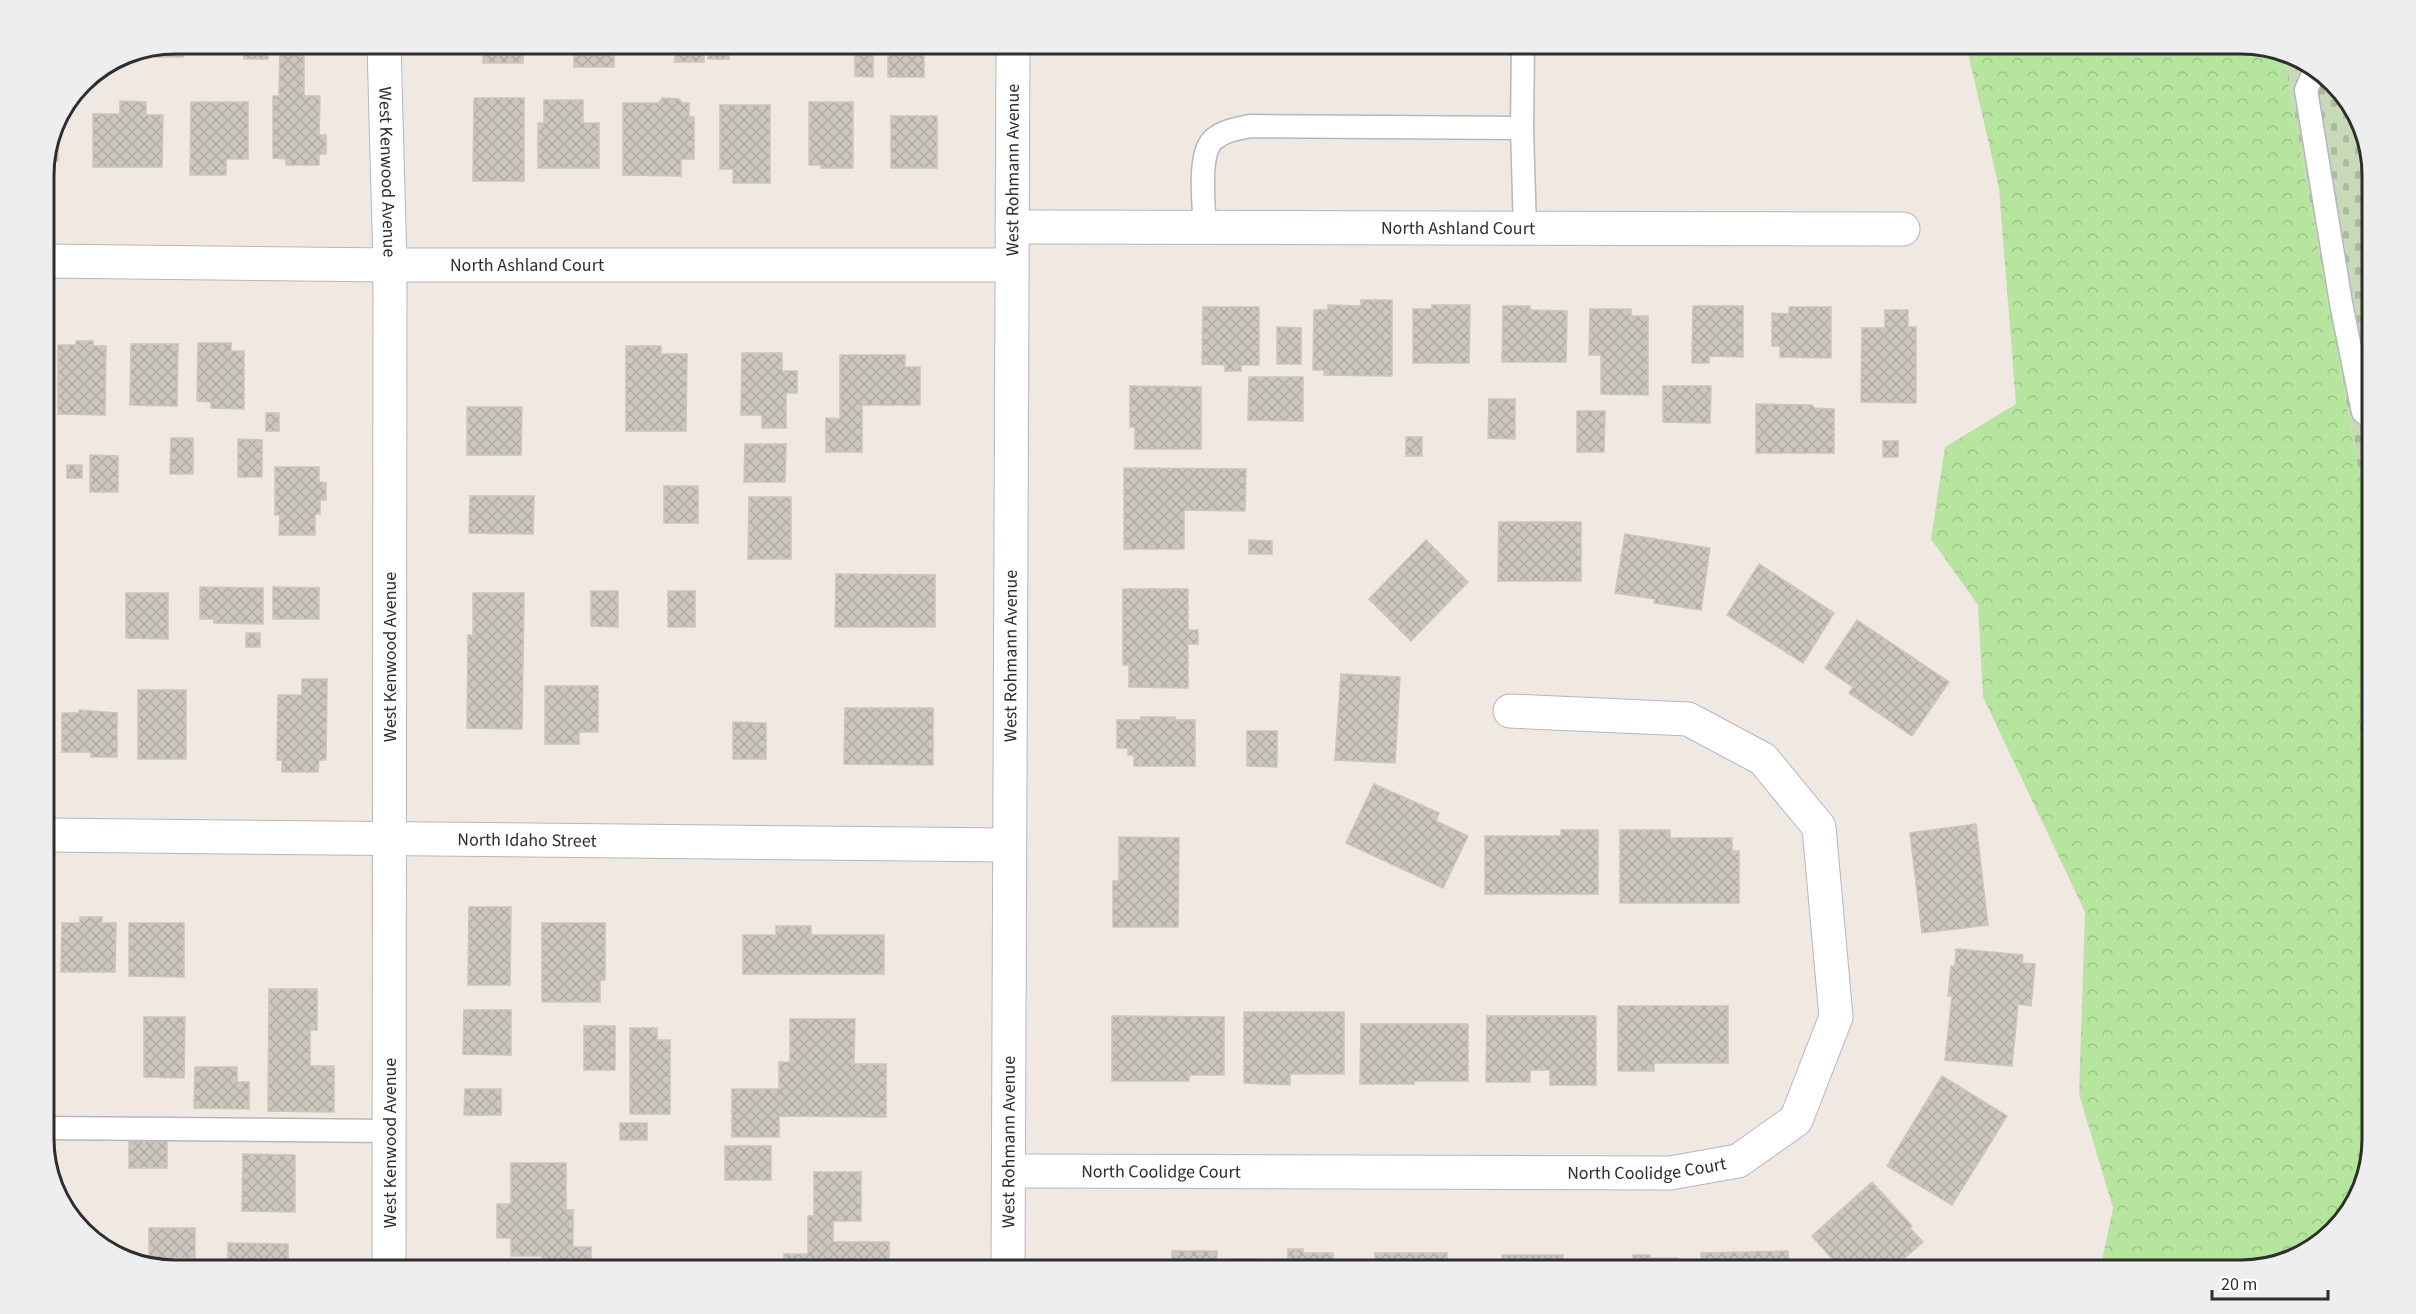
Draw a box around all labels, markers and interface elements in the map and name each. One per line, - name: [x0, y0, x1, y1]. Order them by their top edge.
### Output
- street label: West Rohmann Avenue: [1000, 84, 1025, 256]
- street label: West Kenwood Avenue: [373, 86, 402, 258]
- street label: North Ashland Court: [1381, 215, 1535, 241]
- street label: North Ashland Court: [450, 253, 604, 278]
- street label: West Rohmann Avenue: [998, 570, 1023, 742]
- street label: West Kenwood Avenue: [378, 572, 403, 742]
- street label: North Idaho Street: [457, 827, 597, 853]
- street label: West Rohmann Avenue: [996, 1056, 1021, 1228]
- street label: West Kenwood Avenue: [378, 1058, 403, 1228]
- street label: North Coolidge Court: [1567, 1151, 1728, 1186]
- street label: North Coolidge Court: [1081, 1159, 1241, 1184]
- scale bar: [2212, 1263, 2328, 1301]
- text: 20 m: [2221, 1272, 2257, 1297]

